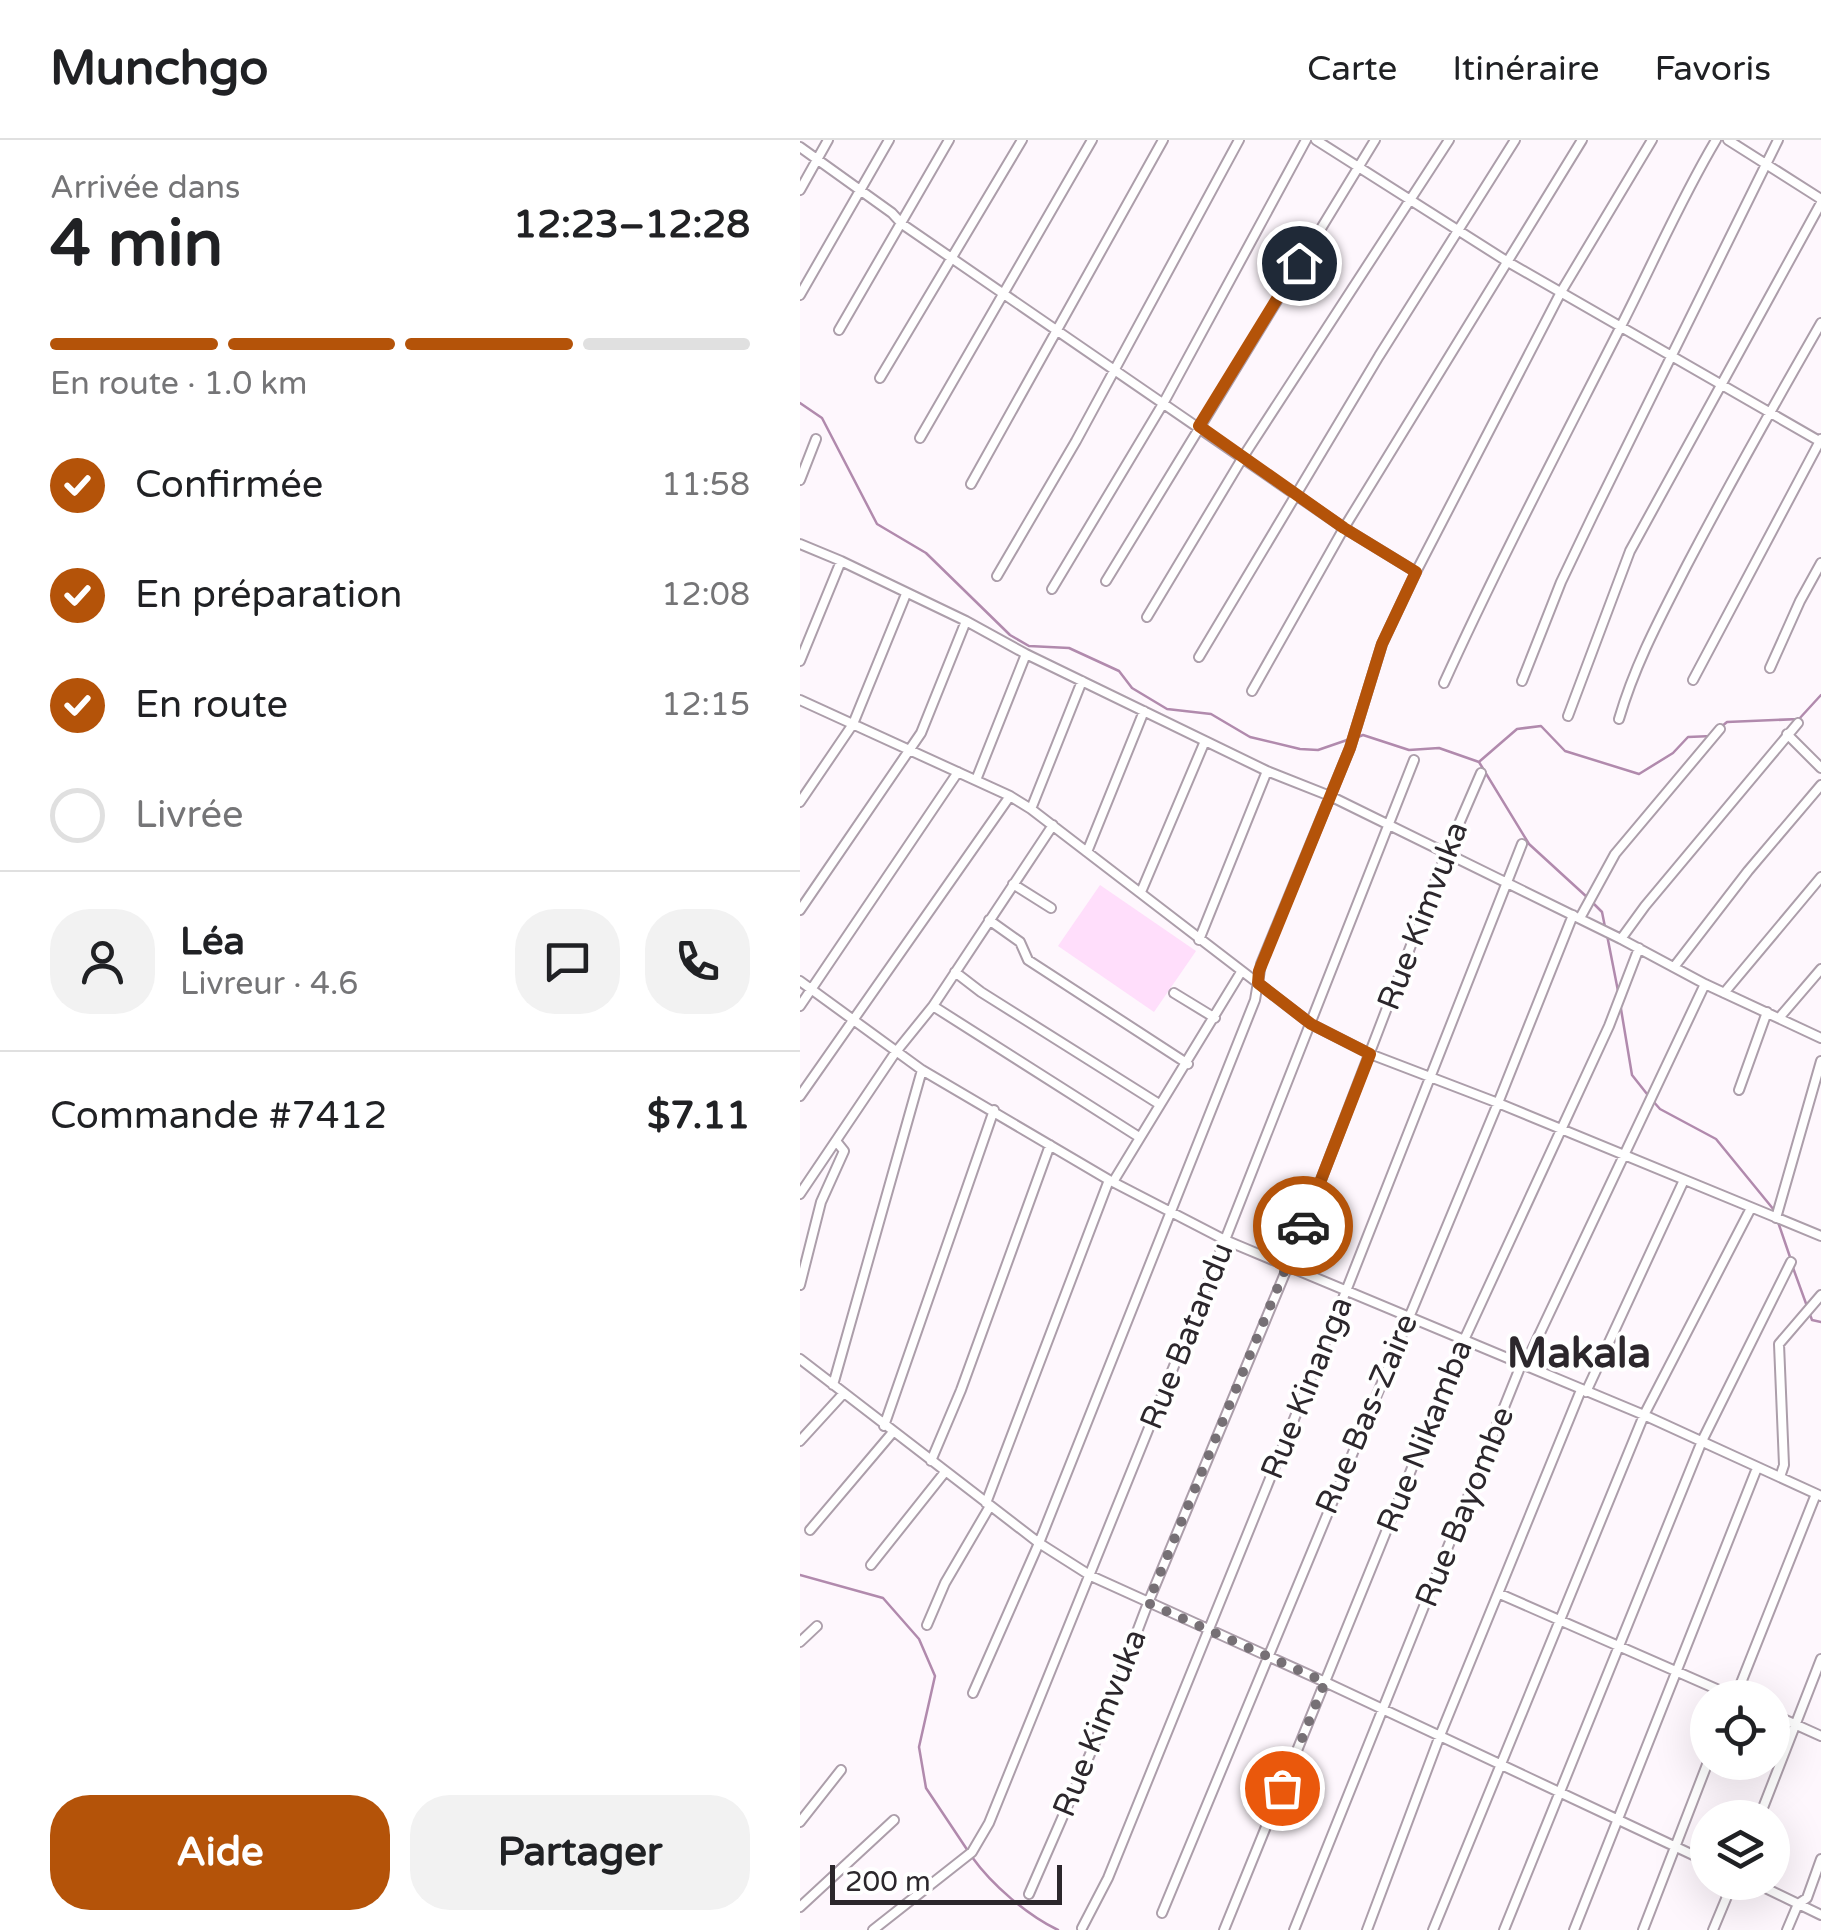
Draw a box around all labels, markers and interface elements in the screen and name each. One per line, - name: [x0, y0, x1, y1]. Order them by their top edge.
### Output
- text: Munchgo: [50, 40, 269, 98]
- text: Carte: [1307, 48, 1397, 90]
- text: Itinéraire: [1452, 48, 1600, 90]
- text: Favoris: [1655, 48, 1771, 90]
- text: Arrivée dans: [50, 169, 240, 207]
- text: 12:23–12:28: [513, 202, 750, 248]
- text: 4 min: [50, 205, 223, 284]
- pin: [1257, 221, 1342, 306]
- icon: home: [1272, 236, 1327, 291]
- text: En route · 1.0 km: [50, 365, 307, 403]
- icon: check: [50, 458, 105, 513]
- text: Confirmée: [135, 462, 323, 508]
- text: 11:58: [661, 466, 750, 504]
- icon: check: [50, 568, 105, 623]
- text: En préparation: [135, 572, 402, 618]
- text: 12:08: [661, 576, 750, 614]
- icon: check: [50, 678, 105, 733]
- text: En route: [135, 682, 288, 728]
- text: 12:15: [661, 686, 750, 724]
- text: Livrée: [135, 792, 244, 838]
- street label: Rue Kimvuka: [1370, 816, 1476, 1016]
- button: person: [50, 909, 155, 1014]
- button: chat: [515, 909, 620, 1014]
- button: phone: [645, 909, 750, 1014]
- text: Léa: [180, 919, 245, 965]
- text: Livreur · 4.6: [180, 965, 358, 1003]
- text: Commande #7412: [50, 1093, 387, 1139]
- text: $7.11: [647, 1093, 750, 1139]
- courier: [1253, 1176, 1353, 1276]
- icon: car: [1276, 1199, 1331, 1254]
- street label: Rue Batandu: [1132, 1237, 1242, 1435]
- street label: Rue Kinanga: [1253, 1291, 1361, 1485]
- street label: Rue Bas-Zaire: [1308, 1308, 1426, 1520]
- district label: Makala: [1507, 1328, 1651, 1379]
- street label: Rue Nikamba: [1369, 1334, 1481, 1538]
- street label: Rue Bayombe: [1408, 1401, 1522, 1613]
- street label: Rue Kimvuka: [1045, 1624, 1155, 1822]
- map controls: [1690, 1680, 1790, 1900]
- button: locate: [1690, 1680, 1790, 1780]
- pin: [1240, 1746, 1325, 1831]
- icon: bag: [1255, 1761, 1310, 1816]
- button: Aide: [50, 1795, 390, 1910]
- button: Partager: [410, 1795, 750, 1910]
- button: layers: [1690, 1800, 1790, 1900]
- scale bar: [830, 1860, 1062, 1904]
- text: 200 m: [845, 1865, 931, 1899]

